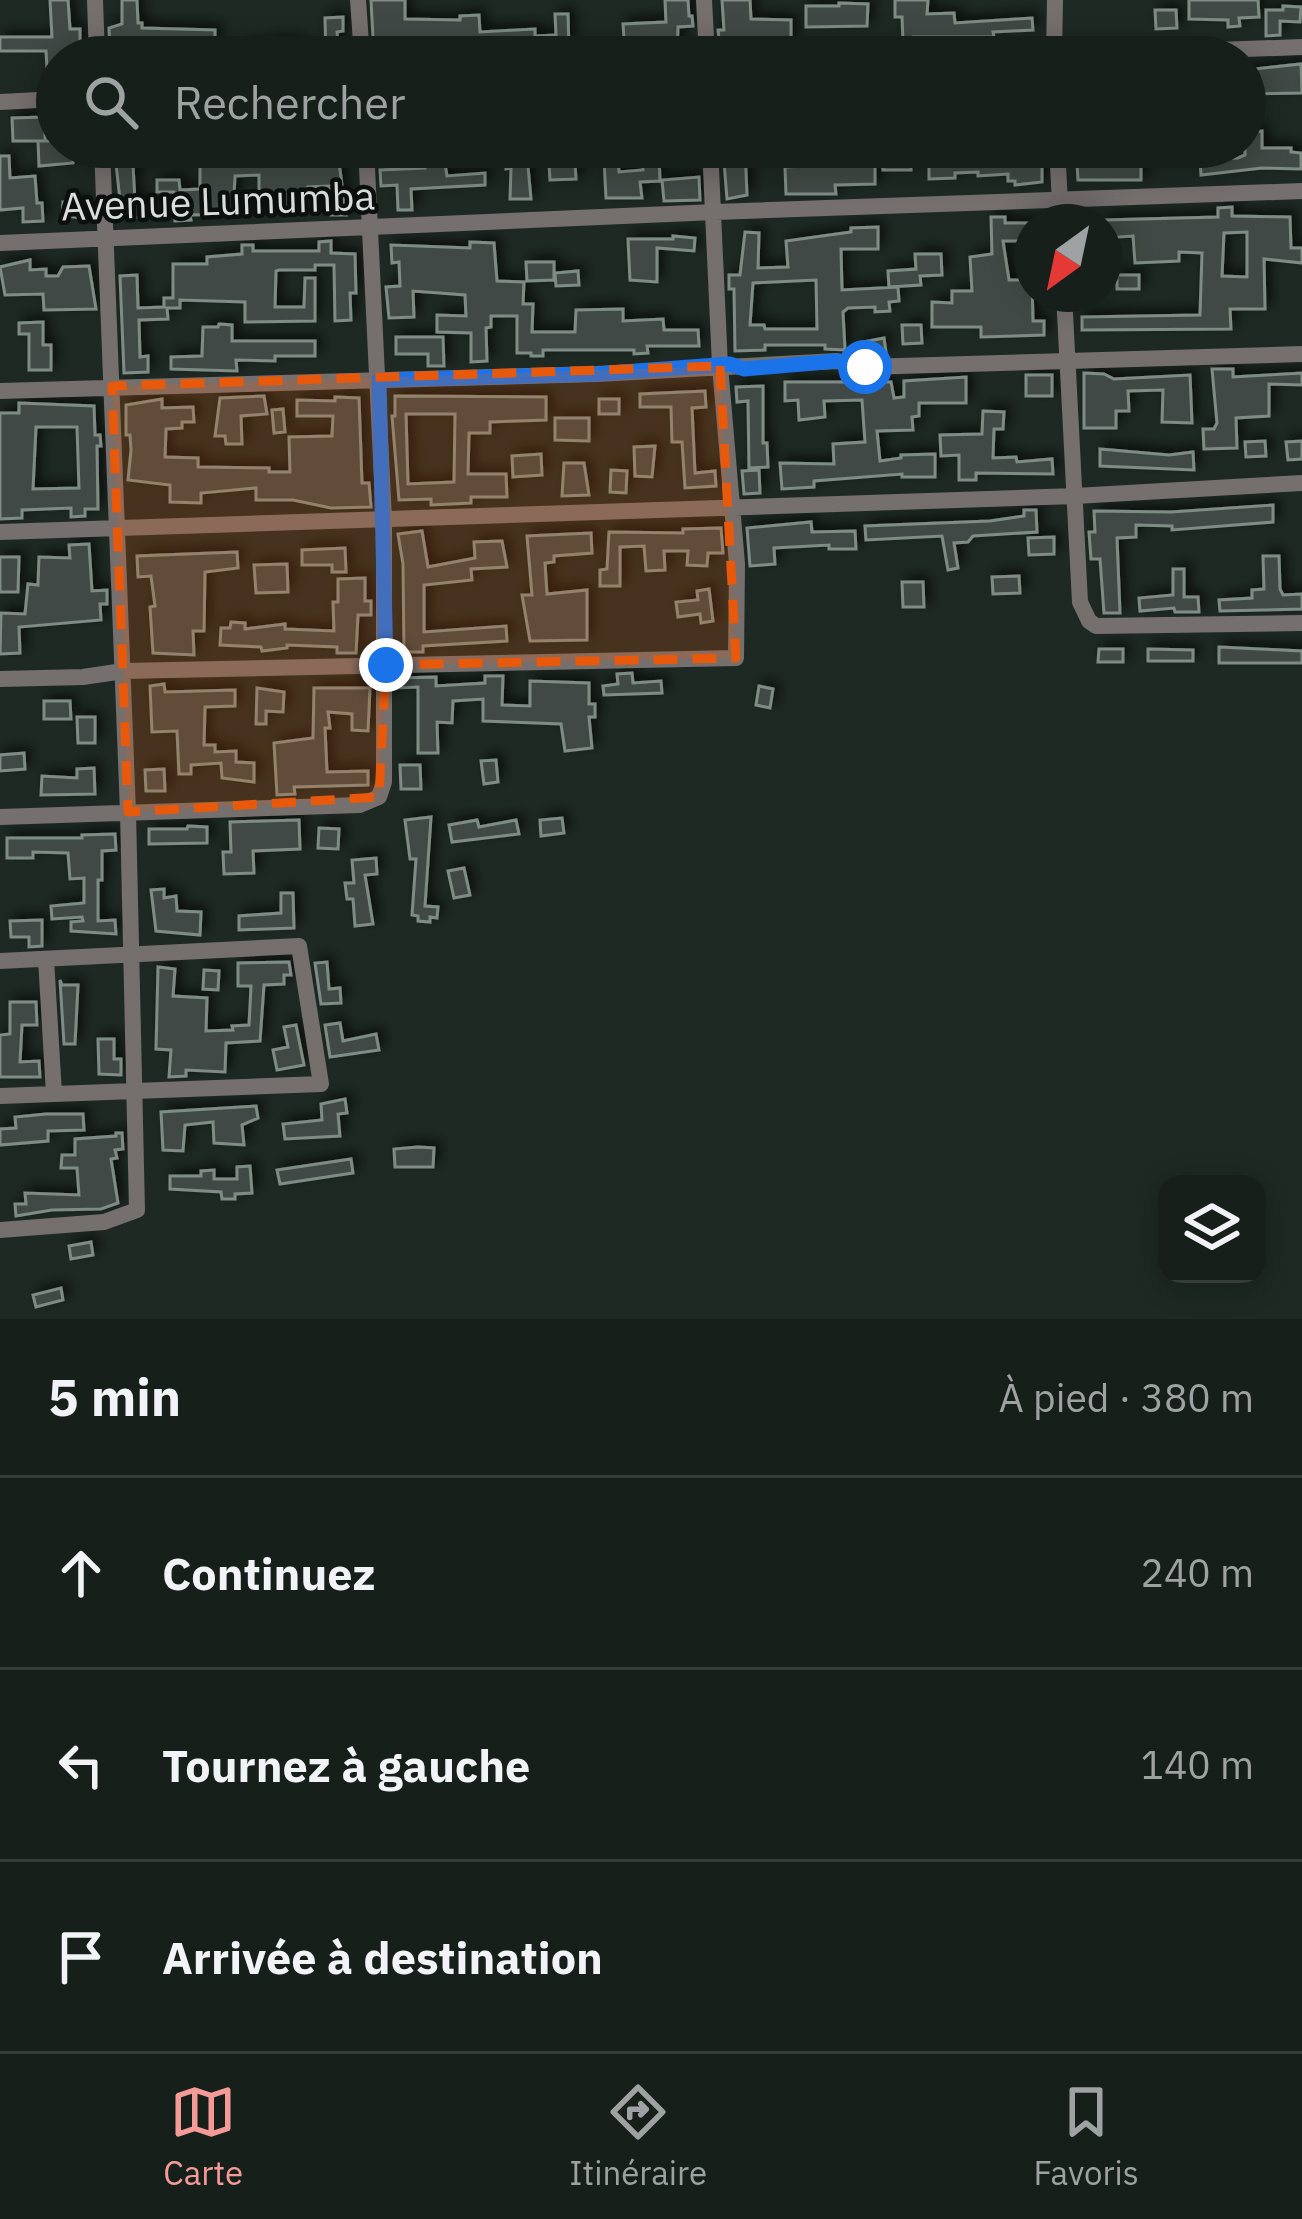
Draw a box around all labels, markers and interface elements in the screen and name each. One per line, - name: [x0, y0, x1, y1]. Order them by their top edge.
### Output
- search box: [36, 36, 1266, 168]
- icon: search: [78, 69, 144, 135]
- text: Rechercher: [174, 73, 405, 131]
- street label: Avenue Lumumba: [60, 170, 376, 231]
- north arrow: [1014, 204, 1122, 312]
- route start: [838, 340, 892, 394]
- route end: [359, 638, 413, 692]
- map controls: [1158, 1175, 1266, 1283]
- button: layers: [1158, 1175, 1266, 1283]
- text: 5 min: [48, 1364, 181, 1430]
- text: À pied · 380 m: [999, 1372, 1254, 1423]
- icon: ahead: [48, 1540, 114, 1606]
- text: Continuez: [162, 1544, 376, 1602]
- text: 240 m: [1141, 1547, 1254, 1598]
- icon: left: [48, 1732, 114, 1798]
- text: Tournez à gauche: [162, 1736, 530, 1794]
- text: 140 m: [1141, 1739, 1254, 1790]
- icon: arrive: [48, 1924, 114, 1990]
- text: Arrivée à destination: [162, 1928, 603, 1986]
- tab: Carte: [163, 2079, 243, 2194]
- tab: Itinéraire: [569, 2079, 707, 2194]
- tab: Favoris: [1033, 2079, 1139, 2194]

